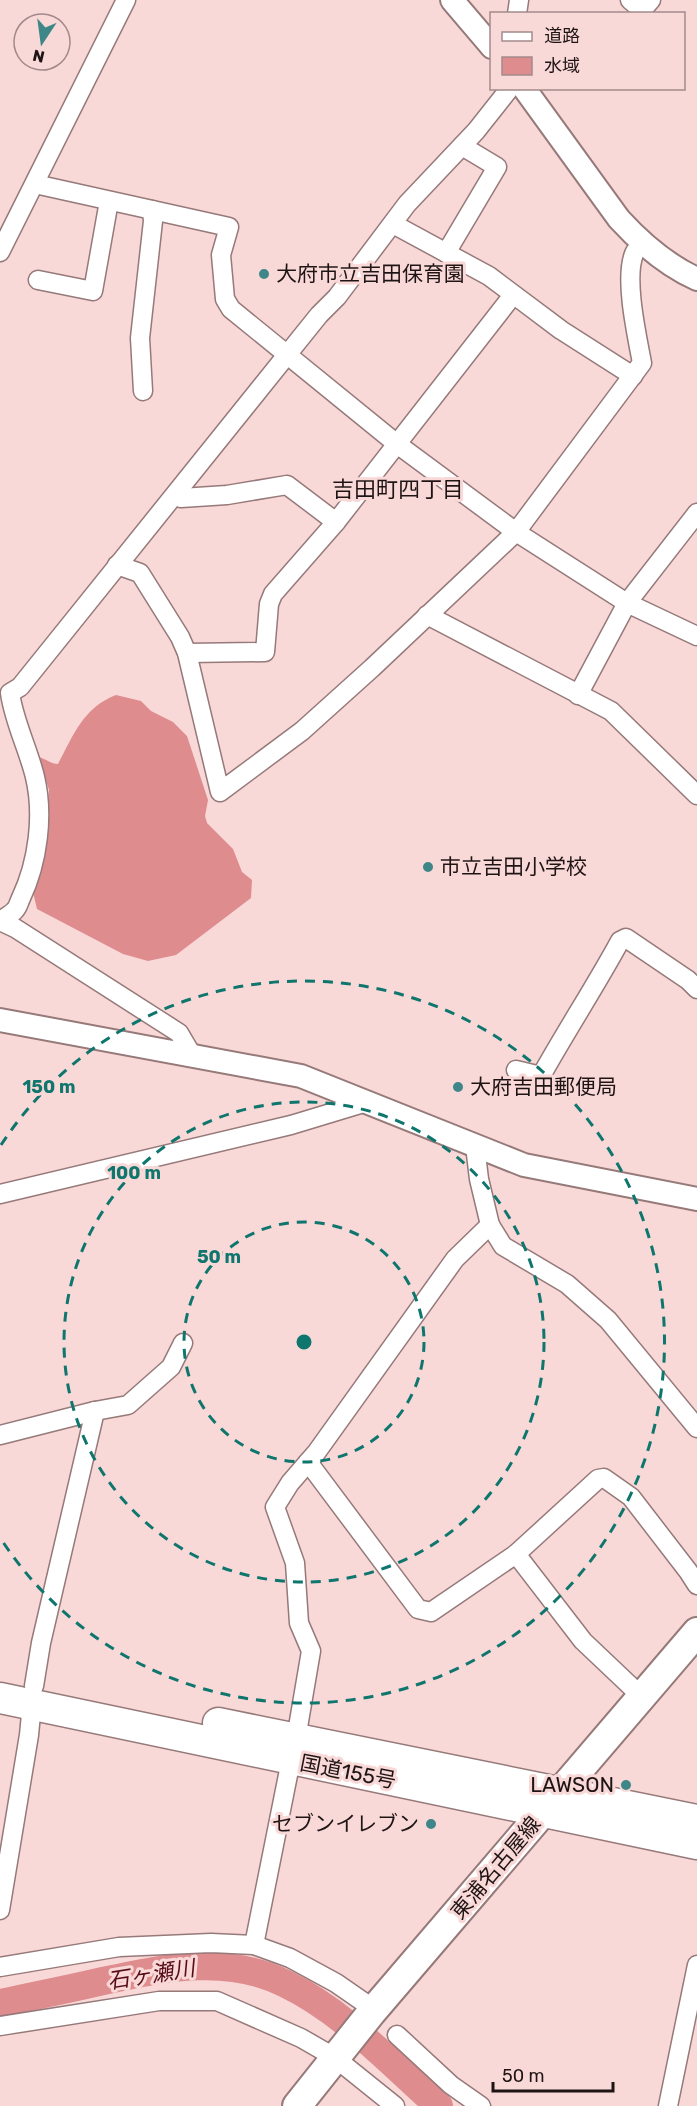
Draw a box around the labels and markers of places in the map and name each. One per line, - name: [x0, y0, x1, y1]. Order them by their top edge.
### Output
- place label: 大府市立吉田保育園: [276, 261, 465, 286]
- marker: 大府市立吉田保育園: [257, 267, 271, 281]
- place label: 市立吉田小学校: [440, 854, 587, 879]
- marker: 市立吉田小学校: [421, 860, 435, 874]
- place label: 大府吉田郵便局: [470, 1074, 617, 1099]
- marker: 大府吉田郵便局: [451, 1080, 465, 1094]
- centre of rings: [294, 1332, 314, 1352]
- place label: LAWSON: [530, 1772, 614, 1797]
- marker: LAWSON: [619, 1778, 633, 1792]
- place label: セブンイレブン: [272, 1811, 419, 1836]
- marker: セブンイレブン: [424, 1817, 438, 1831]

